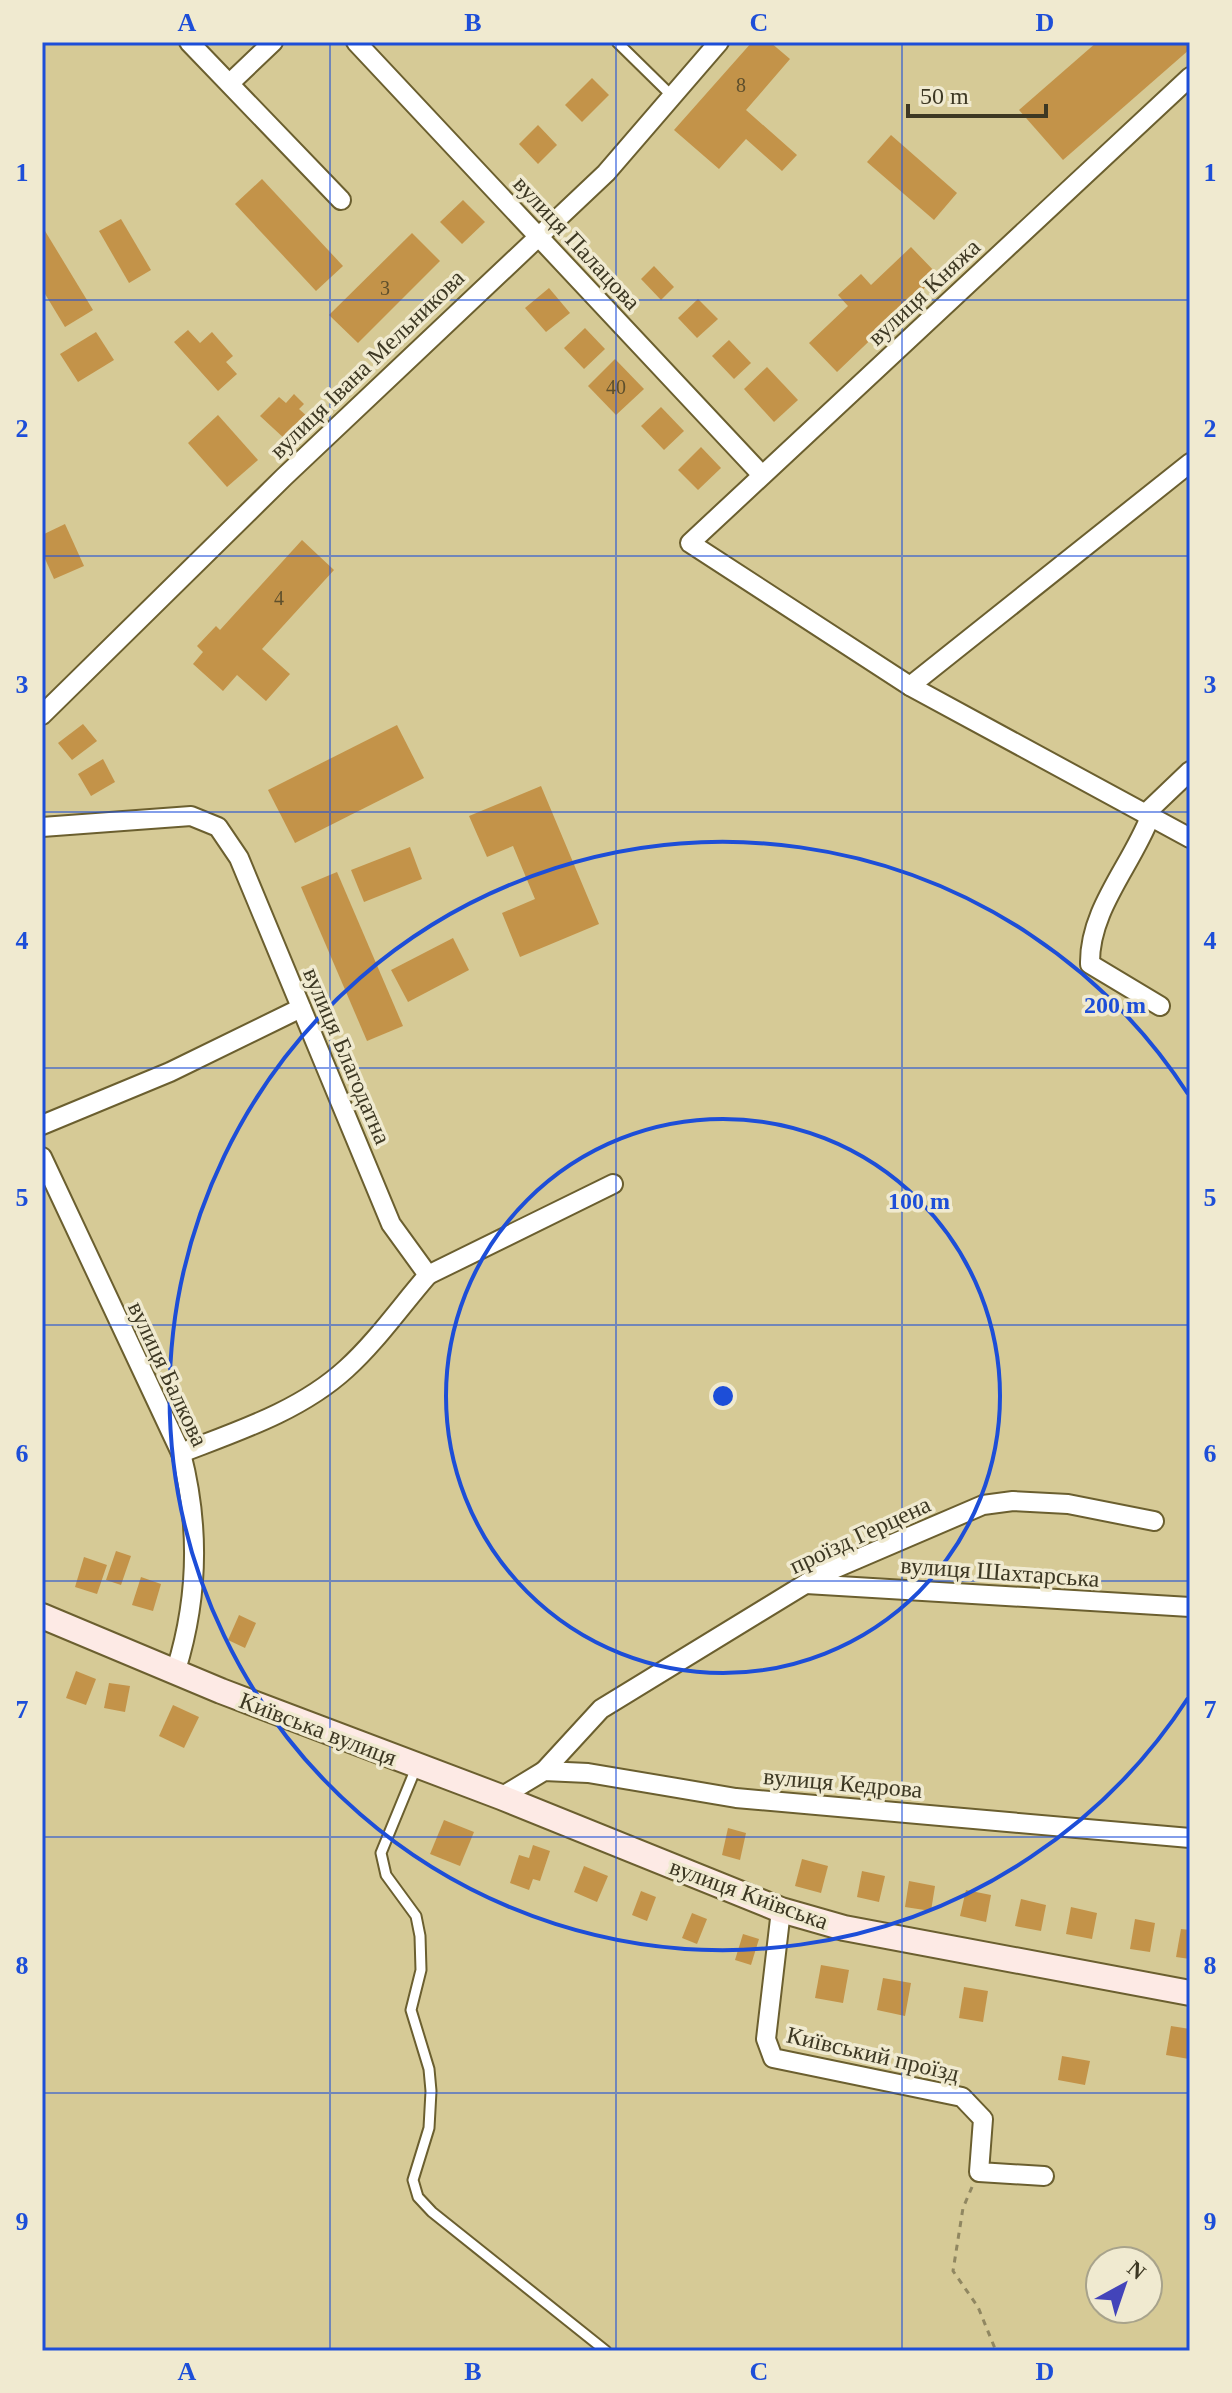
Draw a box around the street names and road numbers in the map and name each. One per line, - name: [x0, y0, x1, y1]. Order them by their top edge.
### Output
- street label: вулиця Палацова: [508, 171, 646, 316]
- street label: вулиця Княжа: [863, 233, 986, 350]
- street label: вулиця Івана Мельникова: [265, 264, 470, 464]
- street label: вулиця Благодатна: [298, 964, 396, 1148]
- street label: вулиця Балкова: [123, 1297, 213, 1451]
- street label: проїзд Герцена: [785, 1491, 935, 1579]
- street label: вулиця Шахтарська: [900, 1552, 1101, 1592]
- street label: Київська вулиця: [236, 1687, 400, 1771]
- street label: вулиця Кедрова: [762, 1763, 924, 1803]
- street label: вулиця Київська: [666, 1853, 832, 1935]
- street label: Київський проїзд: [784, 2021, 962, 2087]

